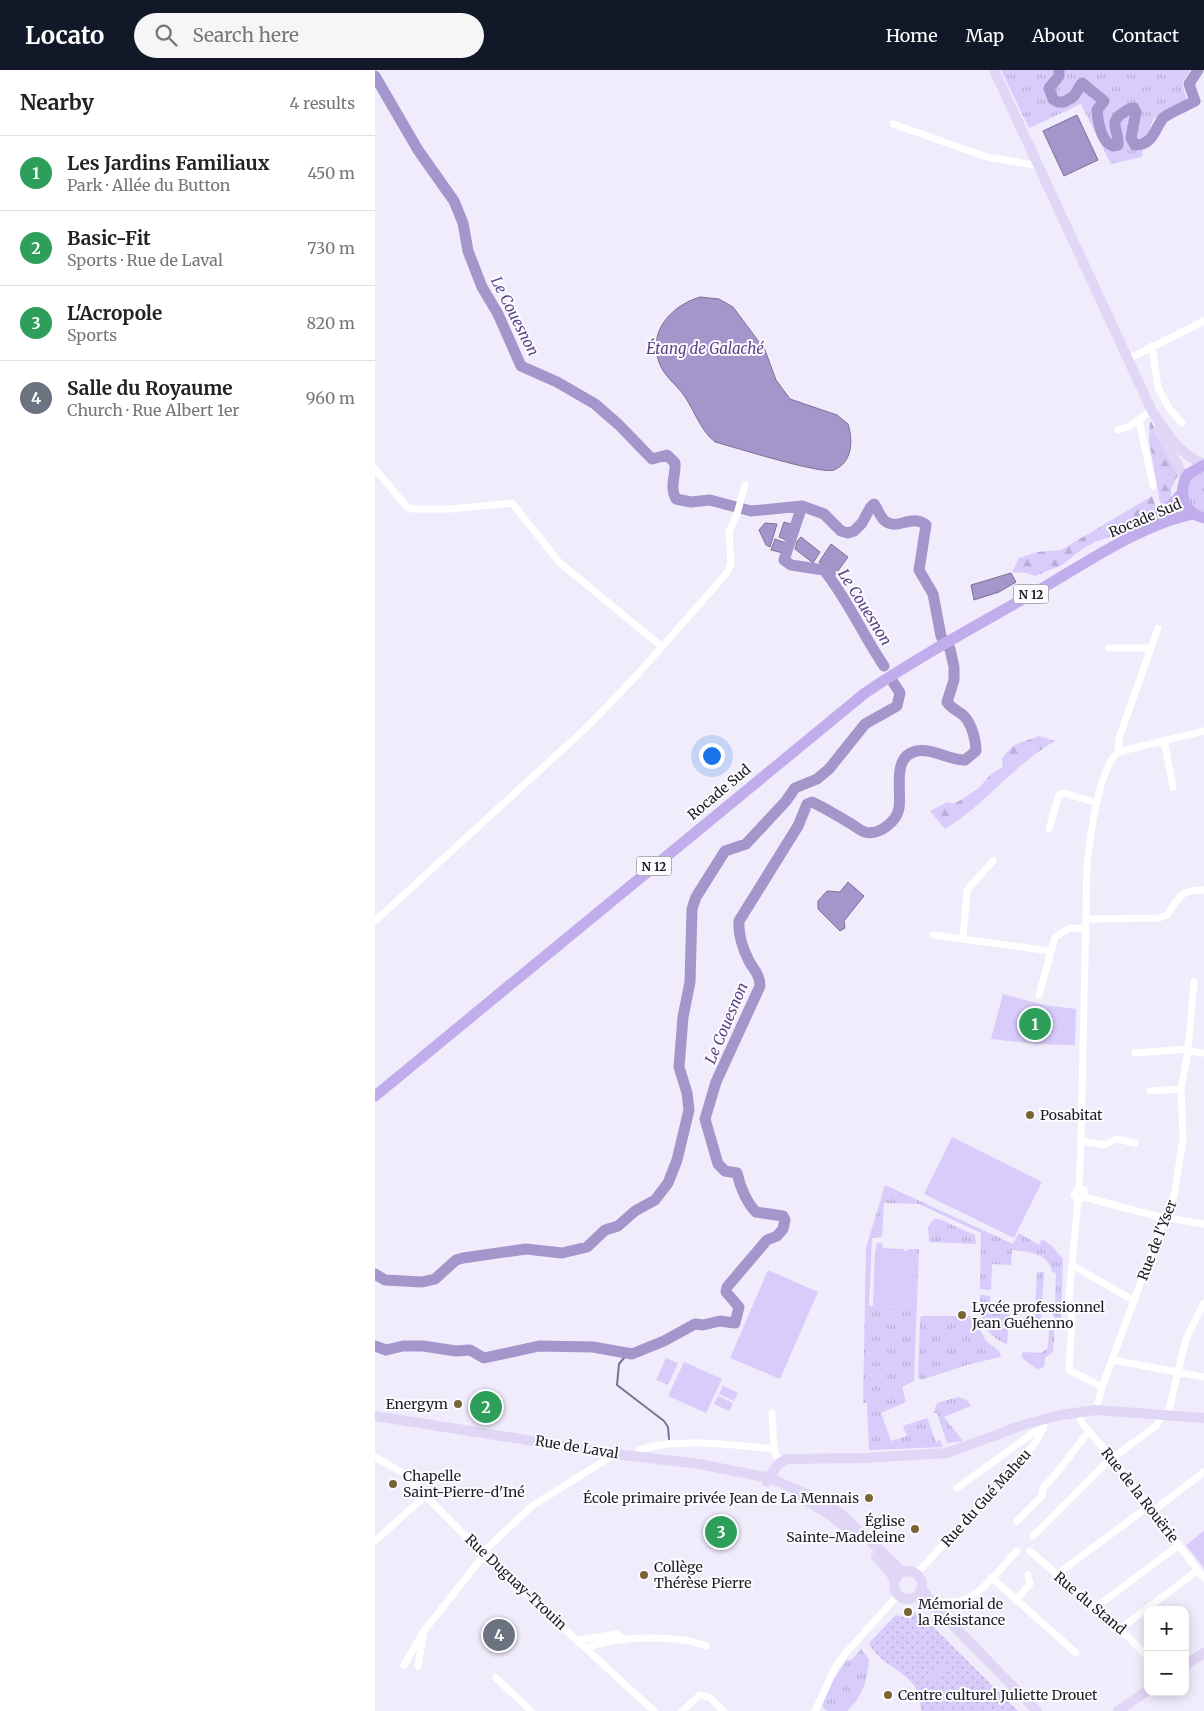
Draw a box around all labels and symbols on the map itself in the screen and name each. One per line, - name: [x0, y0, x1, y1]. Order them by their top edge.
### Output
- water label: Le Couesnon: [487, 273, 543, 359]
- water label: Étang de Galaché: [646, 338, 764, 358]
- street label: Rocade Sud: [1106, 494, 1185, 541]
- water label: Le Couesnon: [834, 565, 896, 649]
- road number: N 12: [1013, 584, 1049, 604]
- your location: [699, 743, 725, 769]
- street label: Rocade Sud: [684, 760, 755, 824]
- road number: N 12: [637, 856, 671, 876]
- water label: Le Couesnon: [700, 979, 752, 1067]
- pin: 1: [1019, 1005, 1051, 1043]
- place label: Posabitat: [1040, 1106, 1103, 1124]
- marker: Posabitat: [1024, 1109, 1036, 1121]
- street label: Rue de l'Yser: [1133, 1197, 1181, 1283]
- place label: Lycée professionnel Jean Guéhenno: [971, 1298, 1105, 1332]
- marker: Lycée professionnel Jean Guéhenno: [956, 1309, 968, 1321]
- pin: 2: [470, 1388, 502, 1426]
- place label: Energym: [386, 1395, 448, 1413]
- marker: Energym: [452, 1398, 464, 1410]
- street label: Rue de Laval: [534, 1432, 621, 1463]
- street label: Rue de la Rouërie: [1097, 1444, 1183, 1546]
- street label: Rue du Gué Maheu: [937, 1445, 1035, 1551]
- place label: Chapelle Saint-Pierre-d'Iné: [403, 1467, 525, 1501]
- marker: Chapelle Saint-Pierre-d'Iné: [387, 1478, 399, 1490]
- place label: École primaire privée Jean de La Mennais: [583, 1489, 859, 1507]
- marker: École primaire privée Jean de La Mennais: [863, 1492, 875, 1504]
- place label: Église Sainte-Madeleine: [786, 1512, 905, 1546]
- pin: 3: [705, 1513, 737, 1551]
- marker: Église Sainte-Madeleine: [909, 1523, 921, 1535]
- street label: Rue Duguay-Trouin: [461, 1530, 571, 1634]
- place label: Collège Thérèse Pierre: [654, 1558, 752, 1592]
- street label: Rue du Stand: [1050, 1568, 1130, 1639]
- marker: Collège Thérèse Pierre: [638, 1569, 650, 1581]
- place label: Mémorial de la Résistance: [918, 1595, 1005, 1629]
- marker: Mémorial de la Résistance: [902, 1606, 914, 1618]
- pin: 4: [483, 1616, 515, 1654]
- place label: Centre culturel Juliette Drouet: [898, 1686, 1098, 1704]
- marker: Centre culturel Juliette Drouet: [882, 1689, 894, 1701]

